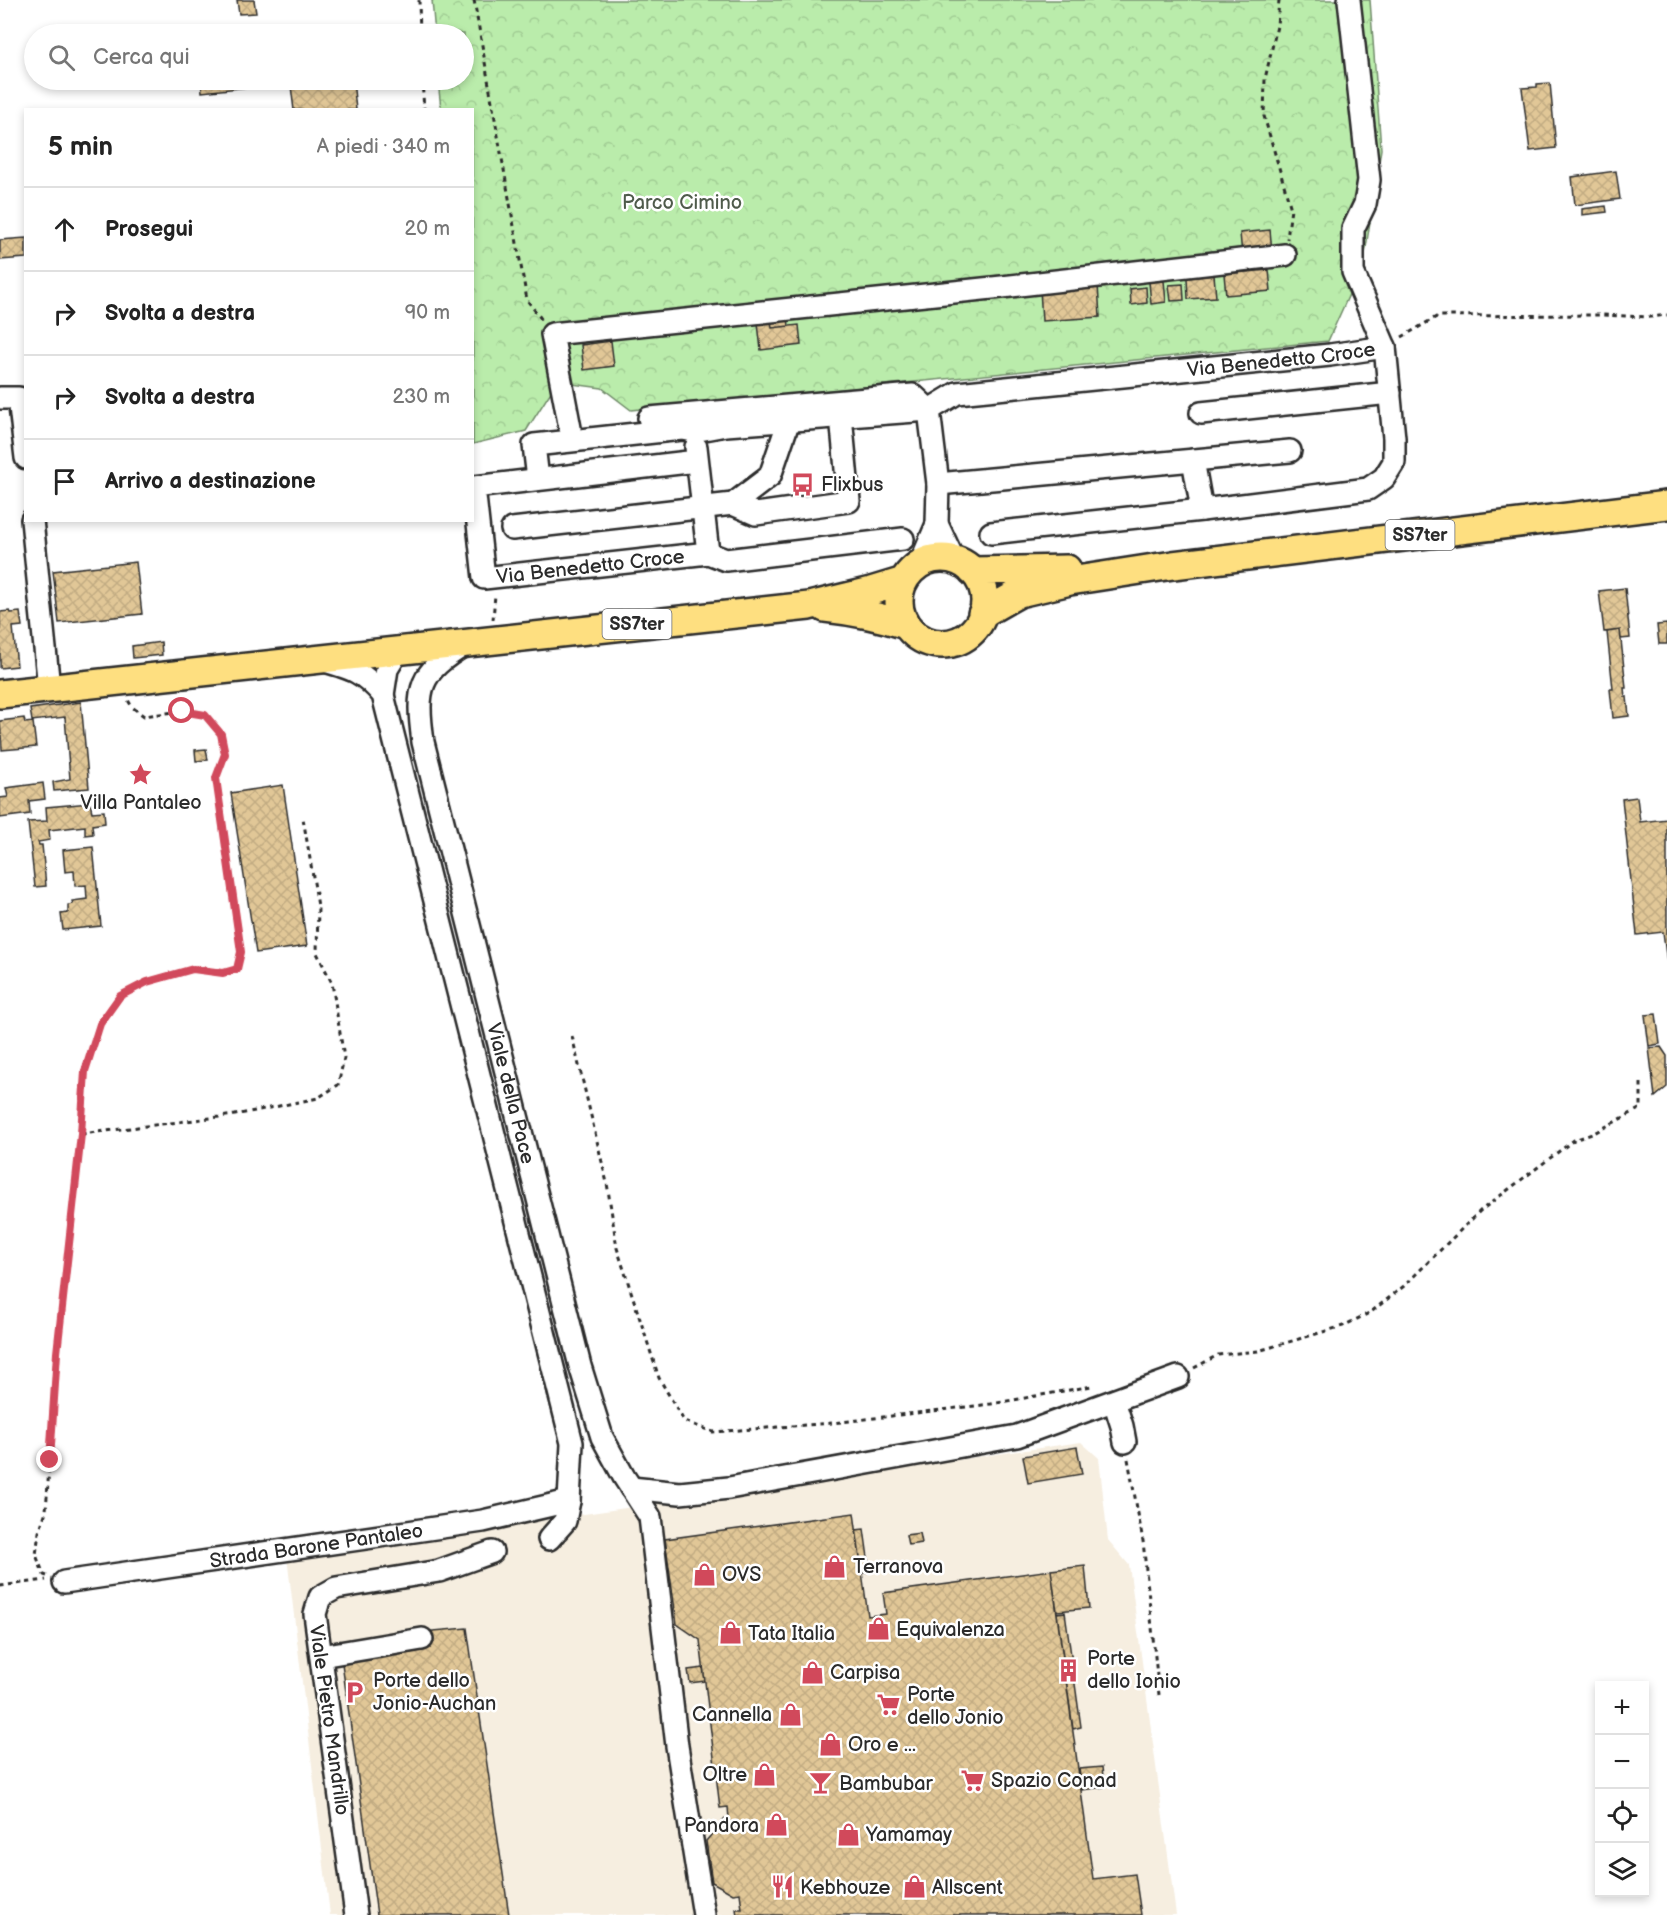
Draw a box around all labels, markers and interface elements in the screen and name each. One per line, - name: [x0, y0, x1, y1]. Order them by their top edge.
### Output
- search box: [24, 24, 474, 90]
- icon: search: [45, 41, 78, 74]
- text: Cerca qui: [93, 44, 190, 71]
- text: 5 min: [48, 132, 113, 163]
- text: A piedi · 340 m: [317, 135, 450, 159]
- park label: Parco Cimino: [622, 191, 742, 215]
- icon: ahead: [48, 213, 81, 246]
- text: Prosegui: [105, 216, 193, 243]
- text: 20 m: [405, 217, 450, 241]
- icon: right: [48, 297, 81, 330]
- text: Svolta a destra: [105, 300, 255, 327]
- text: 90 m: [405, 301, 450, 325]
- street label: Via Benedetto Croce: [1186, 338, 1377, 382]
- icon: right: [48, 381, 81, 414]
- text: Svolta a destra: [105, 384, 255, 411]
- text: 230 m: [393, 385, 450, 409]
- icon: arrive: [48, 465, 81, 498]
- text: Arrivo a destinazione: [105, 468, 316, 495]
- bus stop icon: Flixbus: [790, 471, 816, 497]
- place label: Flixbus: [821, 473, 884, 497]
- road number: SS7ter: [1386, 520, 1454, 550]
- street label: Via Benedetto Croce: [495, 545, 686, 590]
- road number: SS7ter: [602, 609, 672, 639]
- route start: [168, 697, 194, 723]
- place icon: Villa Pantaleo: [128, 761, 154, 787]
- place label: Villa Pantaleo: [80, 791, 202, 815]
- street label: Viale della Pace: [481, 1021, 540, 1167]
- route end: [36, 1446, 62, 1472]
- street label: Strada Barone Pantaleo: [208, 1519, 425, 1574]
- shop icon: Terranova: [822, 1553, 848, 1579]
- place label: Terranova: [853, 1555, 943, 1579]
- shop icon: OVS: [691, 1561, 717, 1587]
- place label: OVS: [722, 1563, 761, 1587]
- shop icon: Equivalenza: [865, 1616, 891, 1642]
- place label: Equivalenza: [896, 1618, 1005, 1642]
- shop icon: Tata Italia: [717, 1620, 743, 1646]
- place label: Tata Italia: [748, 1622, 835, 1646]
- street label: Viale Pietro Mandrillo: [304, 1623, 354, 1817]
- place label: Porte dello Ionio: [1087, 1647, 1181, 1694]
- building icon: Porte dello Ionio: [1056, 1657, 1082, 1683]
- shop icon: Carpisa: [799, 1659, 825, 1685]
- place label: Carpisa: [830, 1661, 900, 1685]
- place label: Porte dello Jonio-Auchan: [373, 1669, 496, 1716]
- parking icon: Porte dello Jonio-Auchan: [342, 1679, 368, 1705]
- map controls: [1595, 1681, 1649, 1897]
- button: +: [1595, 1681, 1649, 1735]
- place label: Porte dello Jonio: [907, 1683, 1004, 1730]
- supermarket icon: Porte dello Jonio: [876, 1692, 902, 1718]
- shop icon: Cannella: [777, 1701, 803, 1727]
- place label: Cannella: [692, 1703, 772, 1727]
- shop icon: Oro e ...: [817, 1731, 843, 1757]
- place label: Oro e ...: [848, 1733, 916, 1757]
- button: −: [1595, 1735, 1649, 1789]
- shop icon: Oltre: [752, 1761, 778, 1787]
- place label: Oltre: [702, 1763, 747, 1787]
- supermarket icon: Spazio Conad: [960, 1767, 986, 1793]
- place label: Spazio Conad: [991, 1769, 1117, 1793]
- bar icon: Bambubar: [808, 1770, 834, 1796]
- place label: Bambubar: [839, 1772, 934, 1796]
- button: locate: [1595, 1789, 1649, 1843]
- shop icon: Pandora: [764, 1812, 790, 1838]
- place label: Pandora: [684, 1814, 759, 1838]
- shop icon: Yamamay: [835, 1821, 861, 1847]
- place label: Yamamay: [865, 1823, 952, 1847]
- button: layers: [1595, 1843, 1649, 1897]
- restaurant icon: Kebhouze: [769, 1874, 795, 1900]
- shop icon: Allscent: [901, 1874, 927, 1900]
- place label: Kebhouze: [800, 1876, 890, 1900]
- place label: Allscent: [932, 1876, 1003, 1900]

